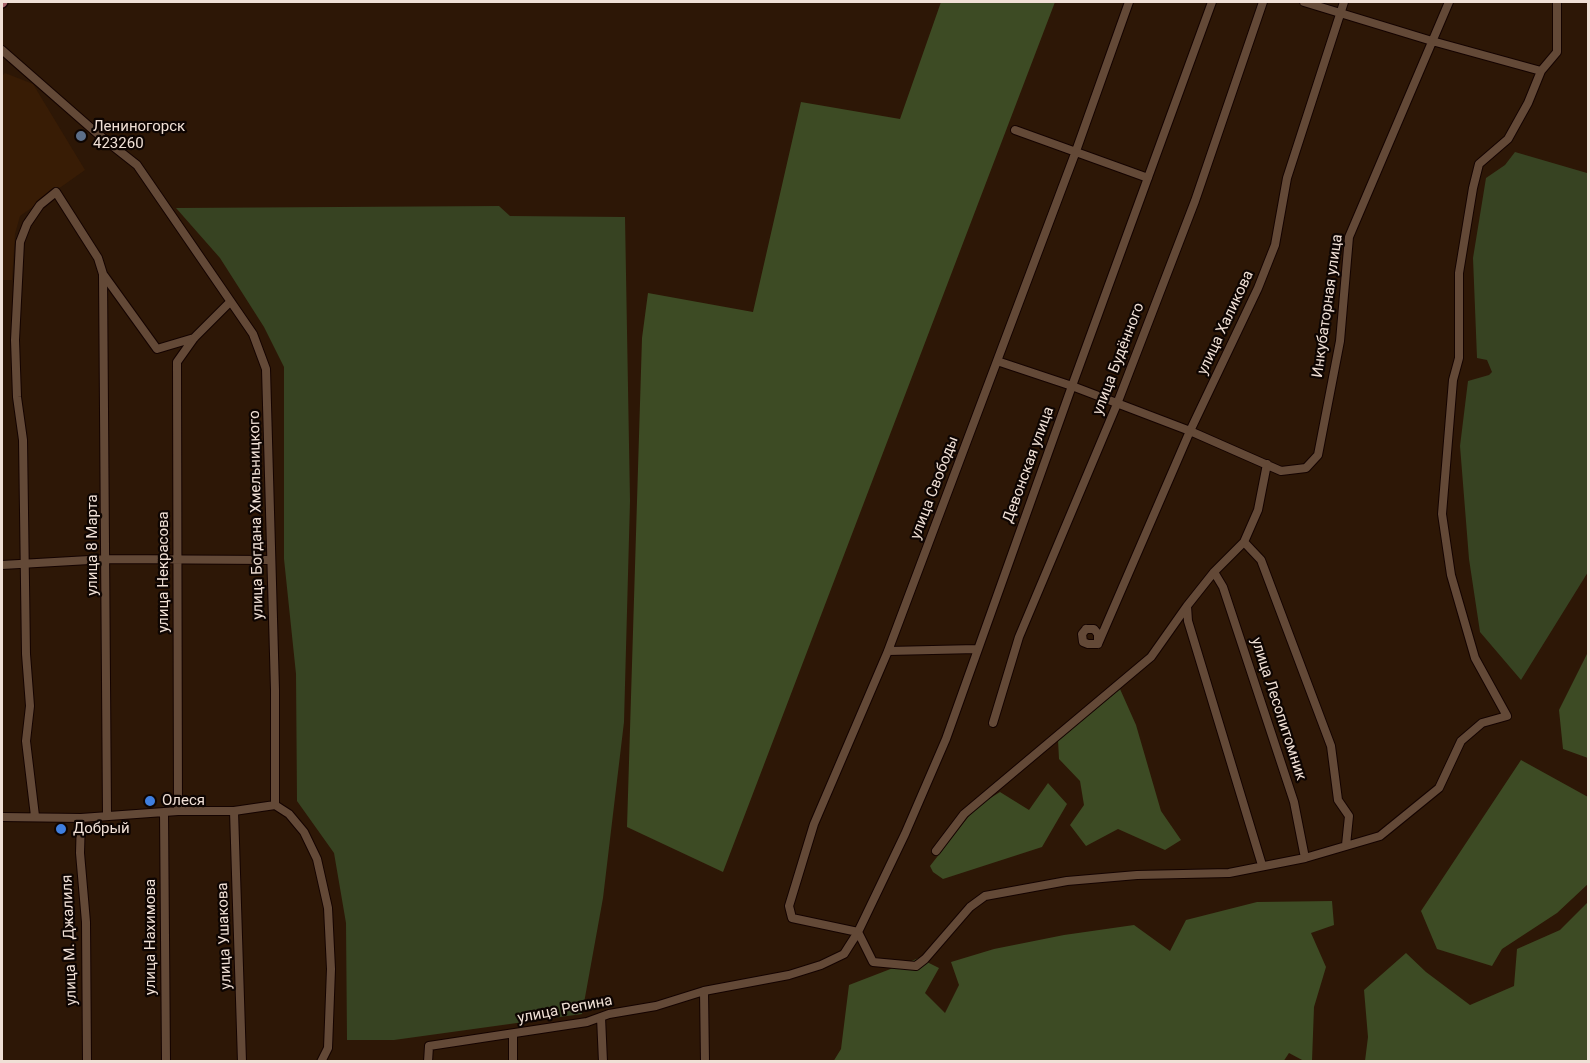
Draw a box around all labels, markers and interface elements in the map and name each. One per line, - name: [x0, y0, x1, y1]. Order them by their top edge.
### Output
- place label: Лениногорск 423260: [93, 118, 185, 153]
- marker: Лениногорск 423260: [74, 129, 88, 143]
- street label: Инкубаторная улица: [1309, 233, 1347, 379]
- street label: улица Халикова: [1194, 268, 1258, 378]
- street label: улица Будённого: [1089, 300, 1149, 418]
- street label: Девонская улица: [1000, 404, 1058, 526]
- street label: улица Богдана Хмельницкого: [246, 410, 268, 620]
- street label: улица Свободы: [907, 434, 963, 542]
- street label: улица 8 Марта: [84, 494, 102, 596]
- street label: улица Некрасова: [155, 511, 173, 633]
- street label: улица Лесопитомник: [1246, 635, 1310, 783]
- place label: Олеся: [162, 792, 205, 810]
- marker: Олеся: [143, 794, 157, 808]
- place label: Добрый: [73, 820, 130, 838]
- marker: Добрый: [54, 822, 68, 836]
- street label: улица М. Джалиля: [59, 874, 81, 1006]
- street label: улица Нахимова: [142, 879, 160, 995]
- street label: улица Ушакова: [214, 882, 236, 990]
- street label: улица Репина: [516, 992, 614, 1028]

